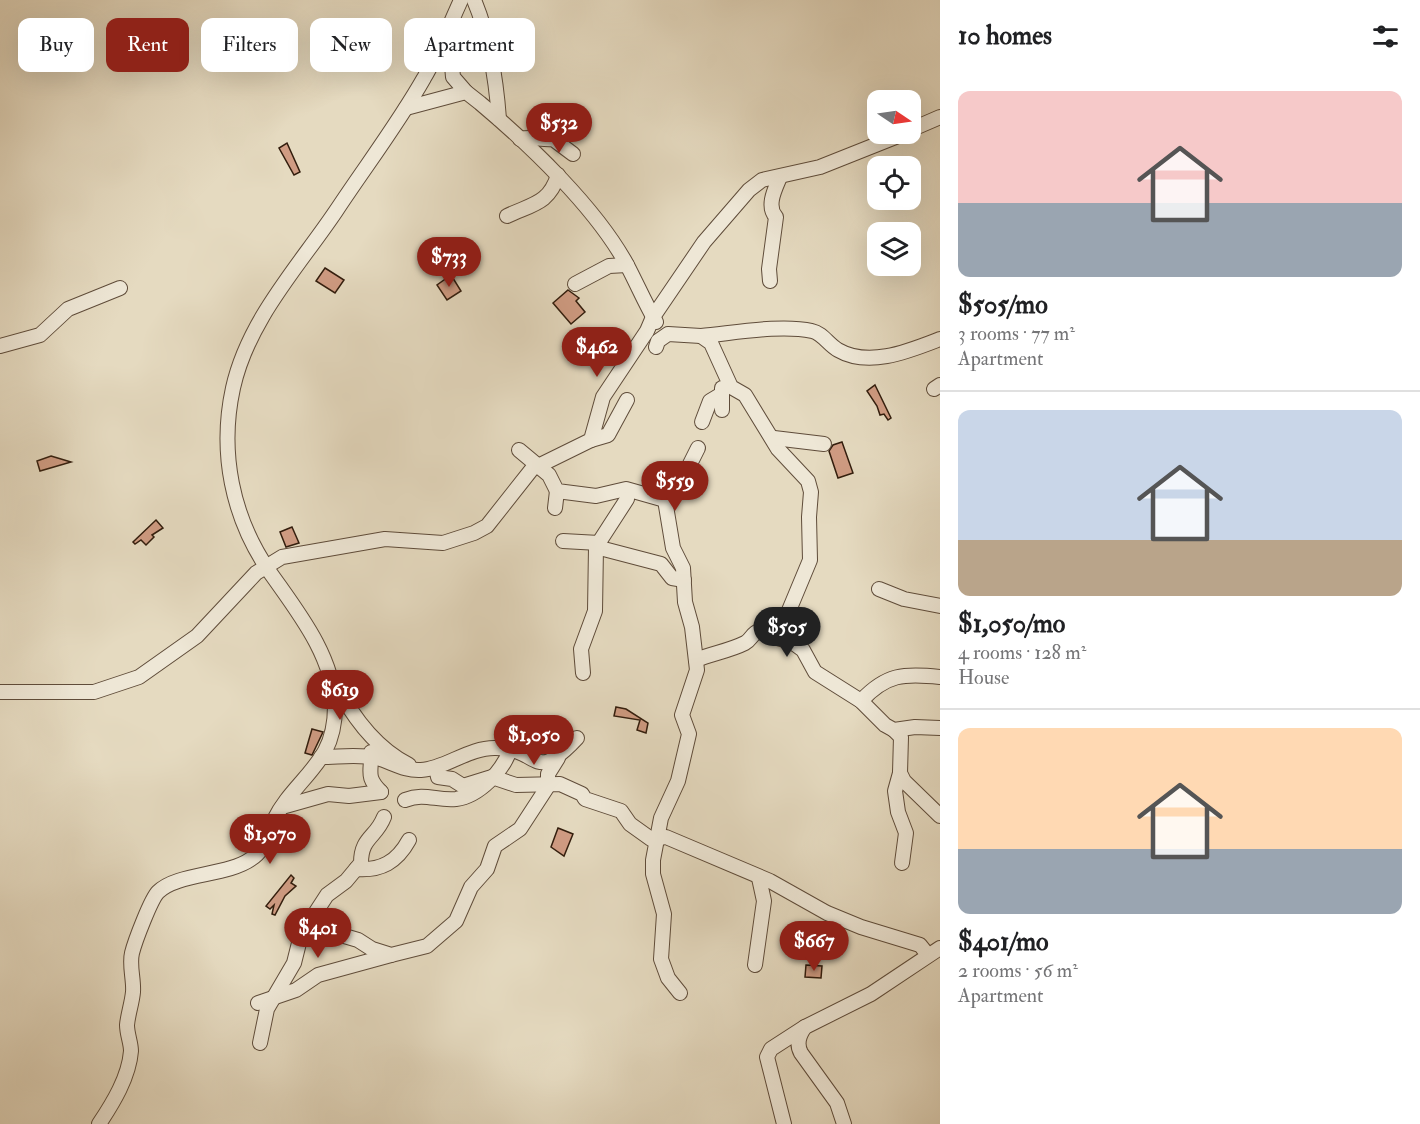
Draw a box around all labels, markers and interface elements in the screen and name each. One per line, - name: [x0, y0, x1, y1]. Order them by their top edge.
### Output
- chip: Buy: [18, 18, 94, 72]
- chip: Rent: [106, 18, 189, 72]
- chip: Filters: [201, 18, 298, 72]
- chip: New: [310, 18, 392, 72]
- chip: Apartment: [404, 18, 535, 72]
- text: 10 homes: [958, 20, 1052, 52]
- icon: filters: [1369, 20, 1402, 53]
- north arrow: [867, 90, 921, 144]
- map controls: [867, 90, 921, 276]
- pin: $532: [523, 103, 595, 154]
- text: $532: [540, 110, 578, 135]
- icon: home: [1126, 130, 1234, 238]
- button: locate: [867, 156, 921, 210]
- button: layers: [867, 222, 921, 276]
- pin: $733: [413, 237, 485, 288]
- text: $733: [431, 244, 467, 269]
- text: $505/mo: [958, 289, 1048, 321]
- text: 3 rooms · 77 m²: [958, 321, 1075, 346]
- pin: $462: [561, 327, 633, 378]
- text: $462: [576, 334, 618, 359]
- text: Apartment: [958, 346, 1043, 371]
- icon: home: [1126, 449, 1234, 557]
- pin: $559: [639, 461, 711, 512]
- text: $559: [655, 468, 695, 493]
- pin: $505: [751, 607, 823, 658]
- text: $1,050/mo: [958, 608, 1065, 640]
- text: $505: [768, 614, 806, 639]
- text: 4 rooms · 128 m²: [958, 640, 1086, 665]
- text: House: [958, 665, 1009, 690]
- pin: $619: [304, 670, 376, 721]
- text: $619: [321, 677, 359, 702]
- pin: $1,050: [485, 715, 583, 766]
- text: $1,050: [508, 722, 560, 747]
- icon: home: [1126, 767, 1234, 875]
- pin: $1,070: [221, 814, 319, 865]
- text: $1,070: [244, 821, 296, 846]
- pin: $401: [282, 908, 354, 959]
- text: $401: [298, 915, 338, 940]
- pin: $667: [778, 921, 850, 972]
- text: $401/mo: [958, 926, 1049, 958]
- text: $667: [794, 928, 834, 953]
- text: 2 rooms · 56 m²: [958, 958, 1078, 983]
- text: Apartment: [958, 983, 1043, 1008]

